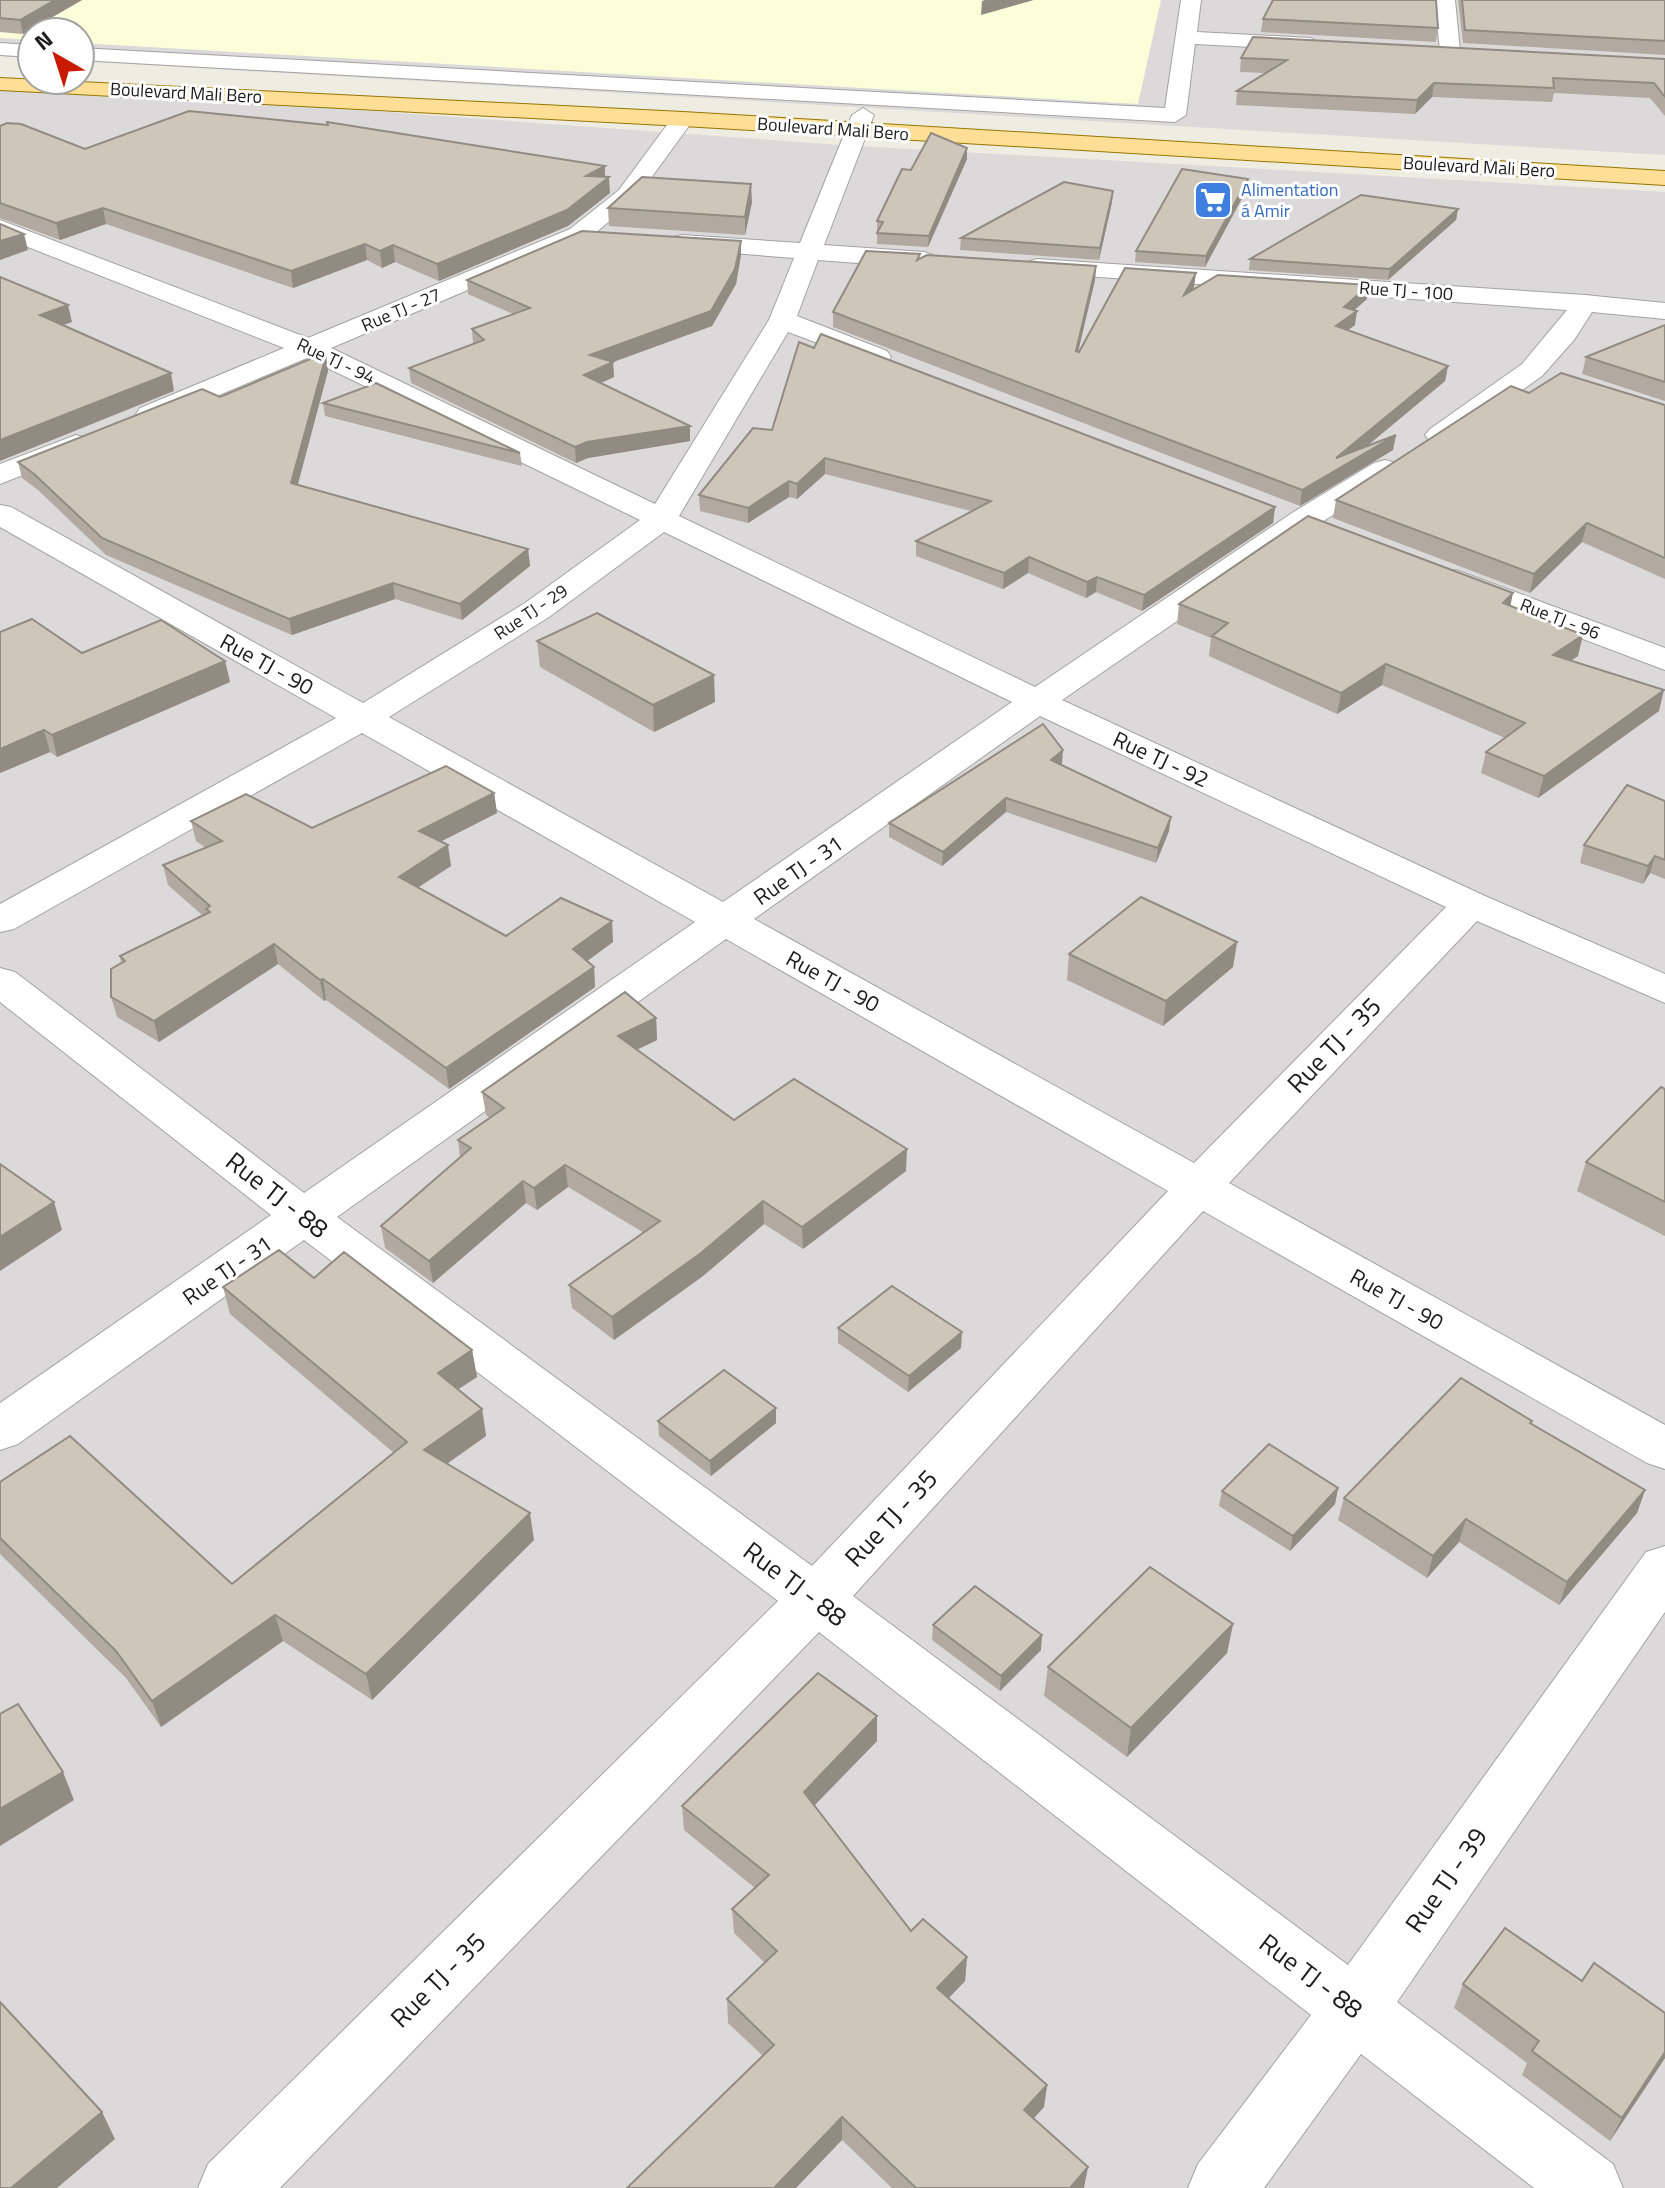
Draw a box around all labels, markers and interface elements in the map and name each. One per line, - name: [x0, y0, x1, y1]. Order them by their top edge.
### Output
- north arrow: [16, 16, 96, 96]
- text: N: [27, 22, 60, 58]
- street label: Boulevard Mali Bero: [109, 75, 263, 110]
- street label: Boulevard Mali Bero: [756, 110, 910, 147]
- street label: Boulevard Mali Bero: [1402, 149, 1556, 184]
- place label: Alimentation á Amir: [1241, 176, 1338, 224]
- supermarket icon: Alimentation á Amir: [1192, 179, 1234, 221]
- street label: Rue TJ - 100: [1358, 274, 1454, 307]
- street label: Rue TJ - 27: [357, 281, 445, 338]
- street label: Rue TJ - 94: [292, 331, 380, 391]
- street label: Rue TJ - 29: [488, 577, 573, 646]
- street label: Rue TJ - 96: [1516, 591, 1604, 646]
- street label: Rue TJ - 90: [214, 624, 320, 704]
- street label: Rue TJ - 92: [1107, 722, 1215, 796]
- street label: Rue TJ - 31: [746, 827, 850, 913]
- street label: Rue TJ - 90: [780, 941, 886, 1021]
- street label: Rue TJ - 35: [1278, 988, 1390, 1102]
- street label: Rue TJ - 88: [218, 1142, 337, 1247]
- street label: Rue TJ - 31: [175, 1227, 279, 1313]
- street label: Rue TJ - 90: [1344, 1259, 1450, 1339]
- street label: Rue TJ - 35: [835, 1460, 946, 1575]
- street label: Rue TJ - 88: [735, 1532, 855, 1636]
- street label: Rue TJ - 39: [1395, 1819, 1496, 1941]
- street label: Rue TJ - 35: [381, 1923, 494, 2036]
- street label: Rue TJ - 88: [1251, 1924, 1371, 2028]

